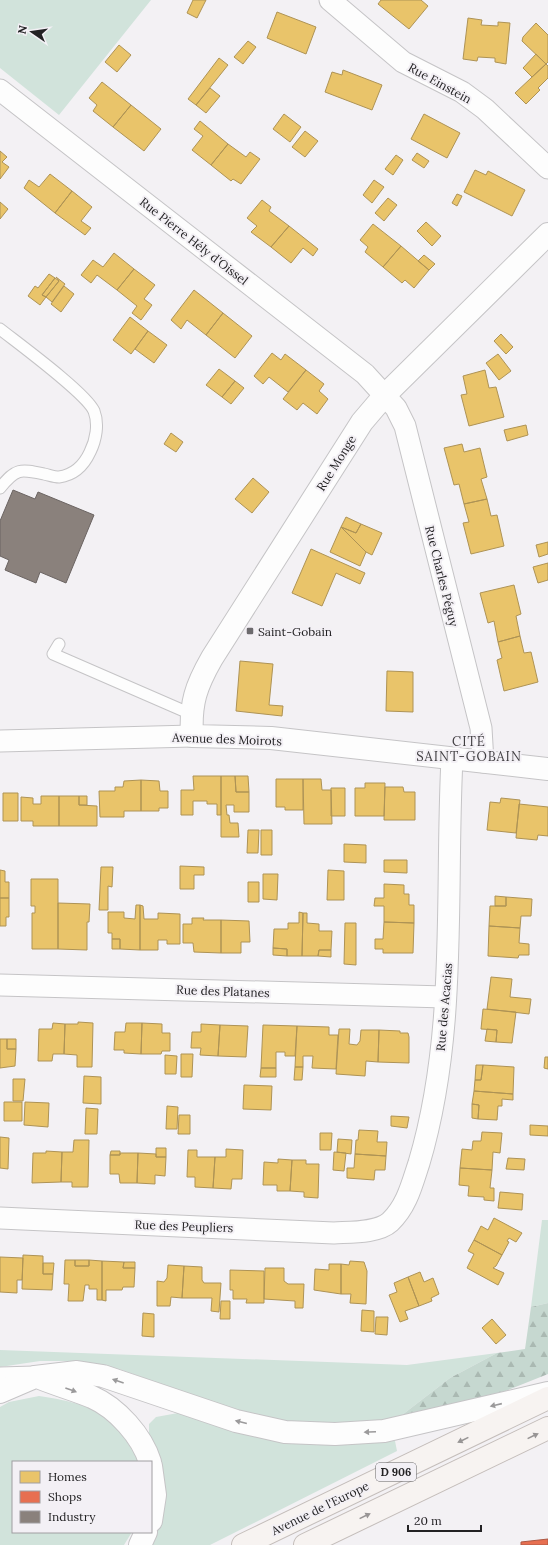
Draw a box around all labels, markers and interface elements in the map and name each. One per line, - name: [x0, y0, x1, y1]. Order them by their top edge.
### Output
- north arrow: [12, 12, 52, 52]
- text: N: [14, 24, 30, 35]
- street label: Rue Einstein: [406, 60, 474, 106]
- street label: Rue Pierre Hély d'Oissel: [137, 194, 251, 288]
- street label: Rue Monge: [313, 432, 359, 494]
- street label: Rue Charles Péguy: [422, 524, 462, 629]
- place label: Saint-Gobain: [258, 624, 332, 639]
- marker: Saint-Gobain: [245, 626, 255, 636]
- street label: Avenue des Moirots: [171, 730, 283, 748]
- district label: CITÉ SAINT-GOBAIN: [416, 733, 522, 765]
- street label: Rue des Acacias: [433, 962, 455, 1052]
- street label: Rue des Platanes: [176, 982, 270, 1000]
- street label: Rue des Peupliers: [134, 1217, 234, 1235]
- one-way arrow: [111, 1377, 123, 1383]
- one-way arrow: [66, 1387, 78, 1393]
- one-way arrow: [490, 1402, 503, 1408]
- one-way arrow: [235, 1419, 247, 1425]
- one-way arrow: [364, 1429, 376, 1436]
- one-way arrow: [527, 1433, 539, 1439]
- one-way arrow: [457, 1437, 468, 1443]
- legend: [12, 1461, 152, 1533]
- road number: D 906: [376, 1463, 416, 1481]
- text: Homes: [48, 1469, 87, 1484]
- street label: Avenue de l'Europe: [268, 1478, 372, 1539]
- text: Shops: [48, 1489, 82, 1504]
- scale bar: [408, 1507, 481, 1533]
- text: Industry: [48, 1509, 96, 1524]
- one-way arrow: [360, 1513, 371, 1519]
- text: 20 m: [414, 1513, 442, 1528]

